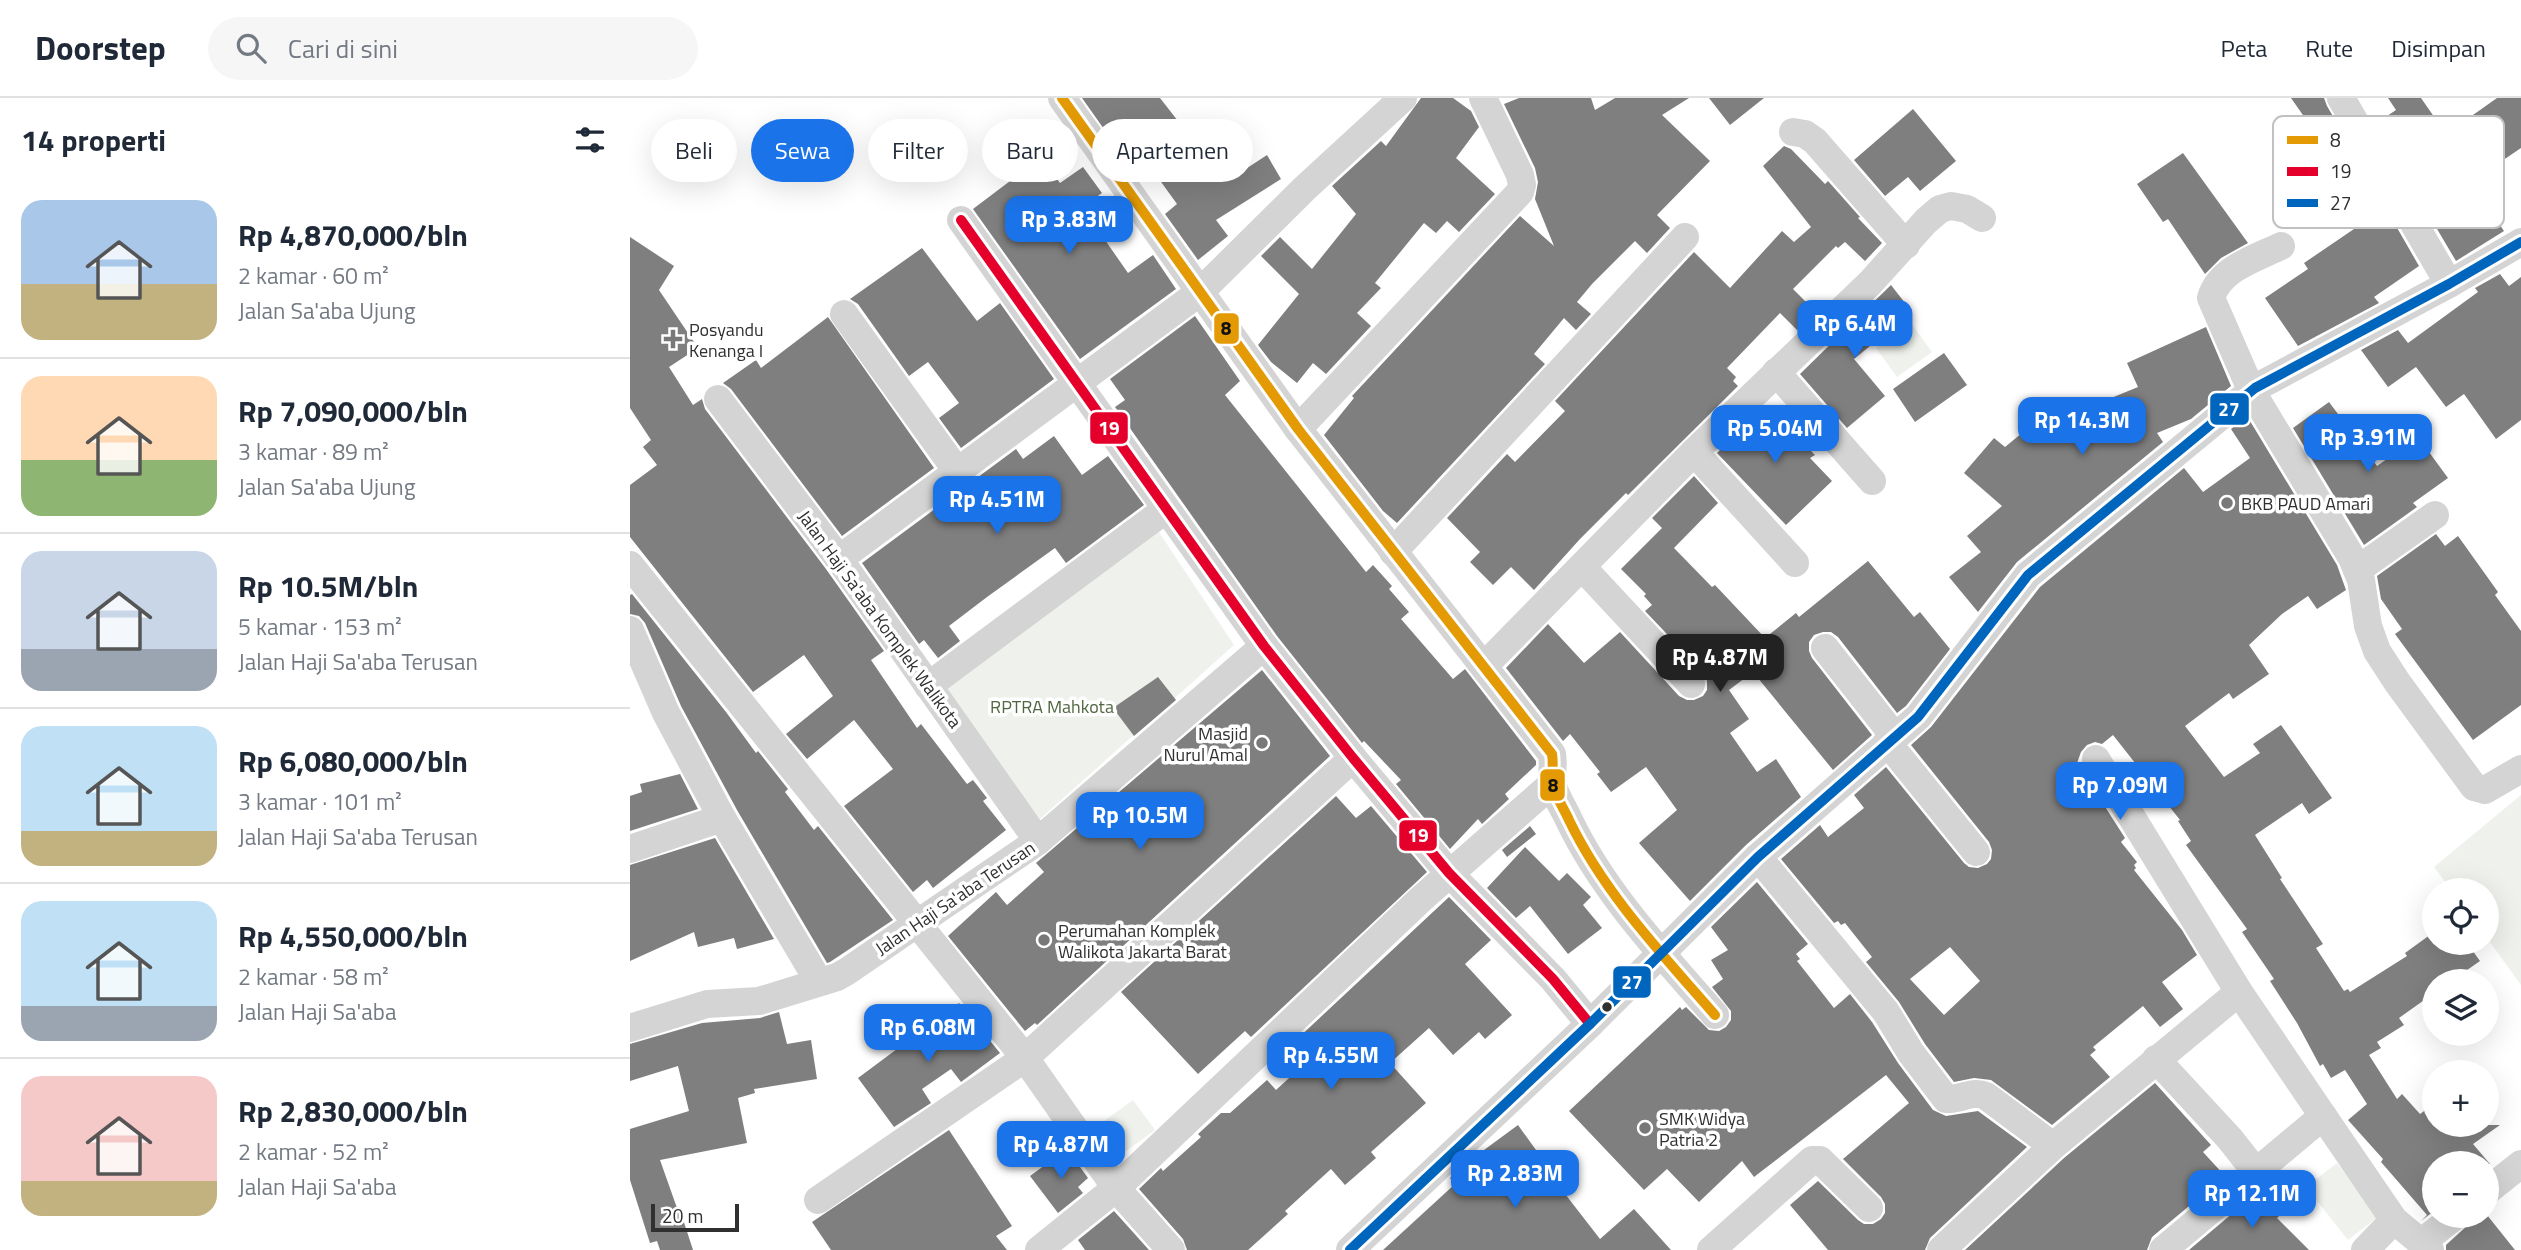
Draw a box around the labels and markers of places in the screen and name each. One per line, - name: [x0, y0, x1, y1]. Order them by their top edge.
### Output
- pin: Rp 3.83M: [997, 197, 1141, 256]
- pin: Rp 6.4M: [1790, 300, 1920, 360]
- place label: Posyandu Kenanga I: [689, 316, 764, 364]
- marker: Posyandu Kenanga I: [663, 329, 683, 349]
- pin: Rp 14.3M: [2010, 398, 2154, 457]
- pin: Rp 5.04M: [1703, 406, 1847, 465]
- pin: Rp 3.91M: [2296, 414, 2440, 474]
- pin: Rp 4.51M: [925, 476, 1069, 536]
- place label: BKB PAUD Amari: [2241, 490, 2370, 517]
- marker: BKB PAUD Amari: [2219, 495, 2235, 511]
- pin: Rp 4.87M: [1648, 634, 1792, 694]
- place label: Masjid Nurul Amal: [1163, 720, 1248, 768]
- marker: Masjid Nurul Amal: [1254, 735, 1270, 751]
- pin: Rp 7.09M: [2048, 762, 2192, 822]
- pin: Rp 10.5M: [1068, 792, 1212, 852]
- place label: Perumahan Komplek Walikota Jakarta Barat: [1058, 917, 1228, 965]
- marker: Perumahan Komplek Walikota Jakarta Barat: [1036, 932, 1052, 948]
- unlabelled marker: [1600, 1000, 1614, 1014]
- pin: Rp 6.08M: [856, 1004, 1000, 1064]
- pin: Rp 4.55M: [1259, 1032, 1403, 1092]
- place label: SMK Widya Patria 2: [1659, 1105, 1745, 1153]
- marker: SMK Widya Patria 2: [1637, 1120, 1653, 1136]
- pin: Rp 4.87M: [989, 1122, 1133, 1181]
- pin: Rp 2.83M: [1443, 1150, 1587, 1210]
- pin: Rp 12.1M: [2180, 1170, 2324, 1230]

